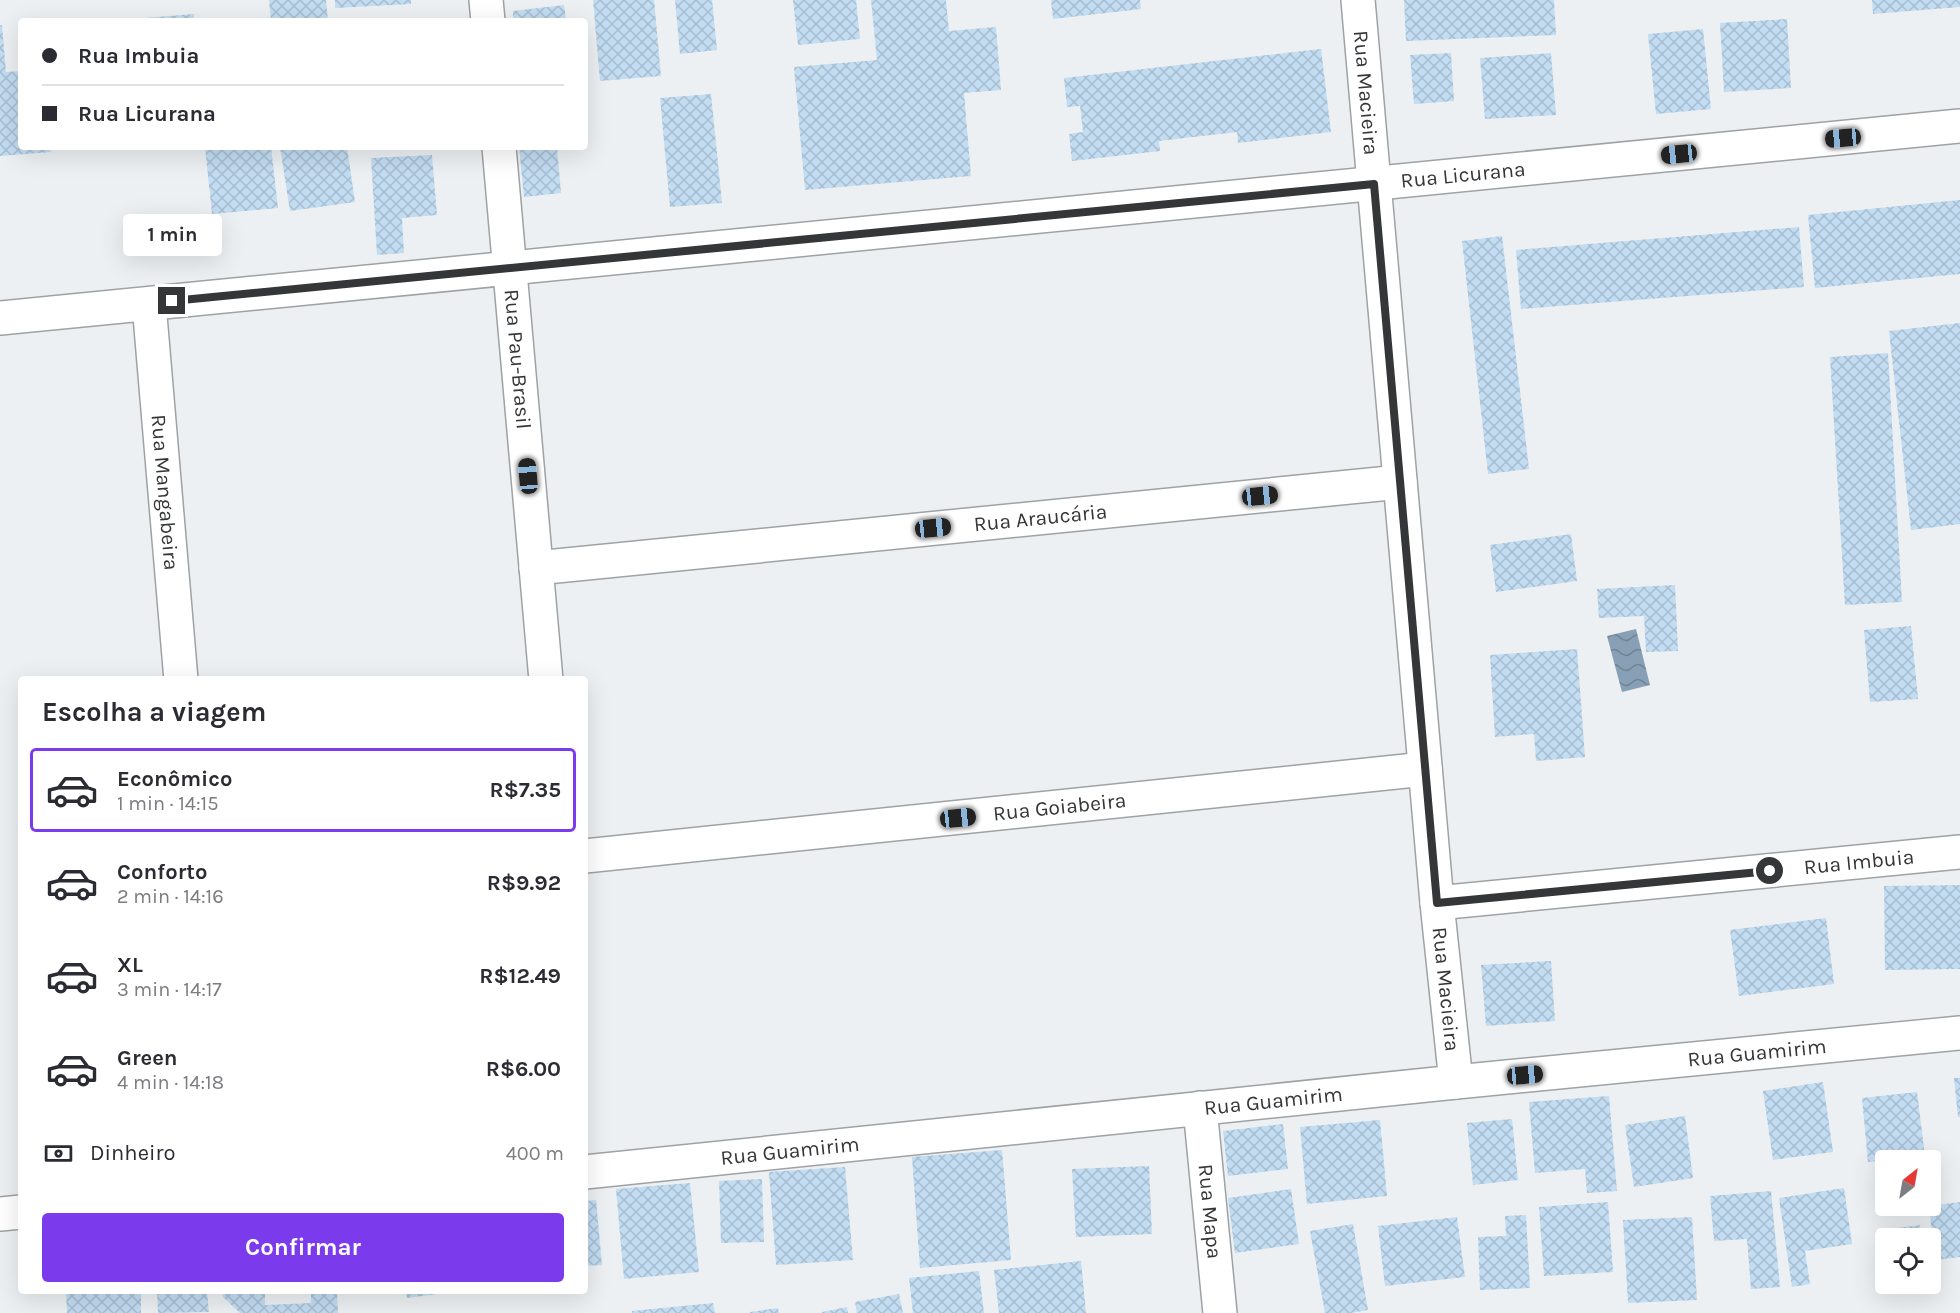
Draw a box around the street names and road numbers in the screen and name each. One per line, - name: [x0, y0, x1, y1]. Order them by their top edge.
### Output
- street label: Rua Macieira: [1349, 29, 1383, 156]
- street label: Rua Licurana: [1400, 157, 1526, 193]
- street label: Rua Pau-Brasil: [500, 288, 536, 430]
- street label: Rua Mangabeira: [146, 413, 184, 571]
- street label: Rua Araucária: [973, 499, 1108, 536]
- street label: Rua Goiabeira: [992, 788, 1127, 826]
- street label: Rua Imbuia: [1803, 845, 1915, 879]
- street label: Rua Macieira: [1428, 926, 1465, 1052]
- street label: Rua Guamirim: [1686, 1034, 1827, 1071]
- street label: Rua Guamirim: [1203, 1082, 1344, 1120]
- street label: Rua Guamirim: [719, 1132, 860, 1170]
- street label: Rua Mapa: [1194, 1163, 1227, 1260]

